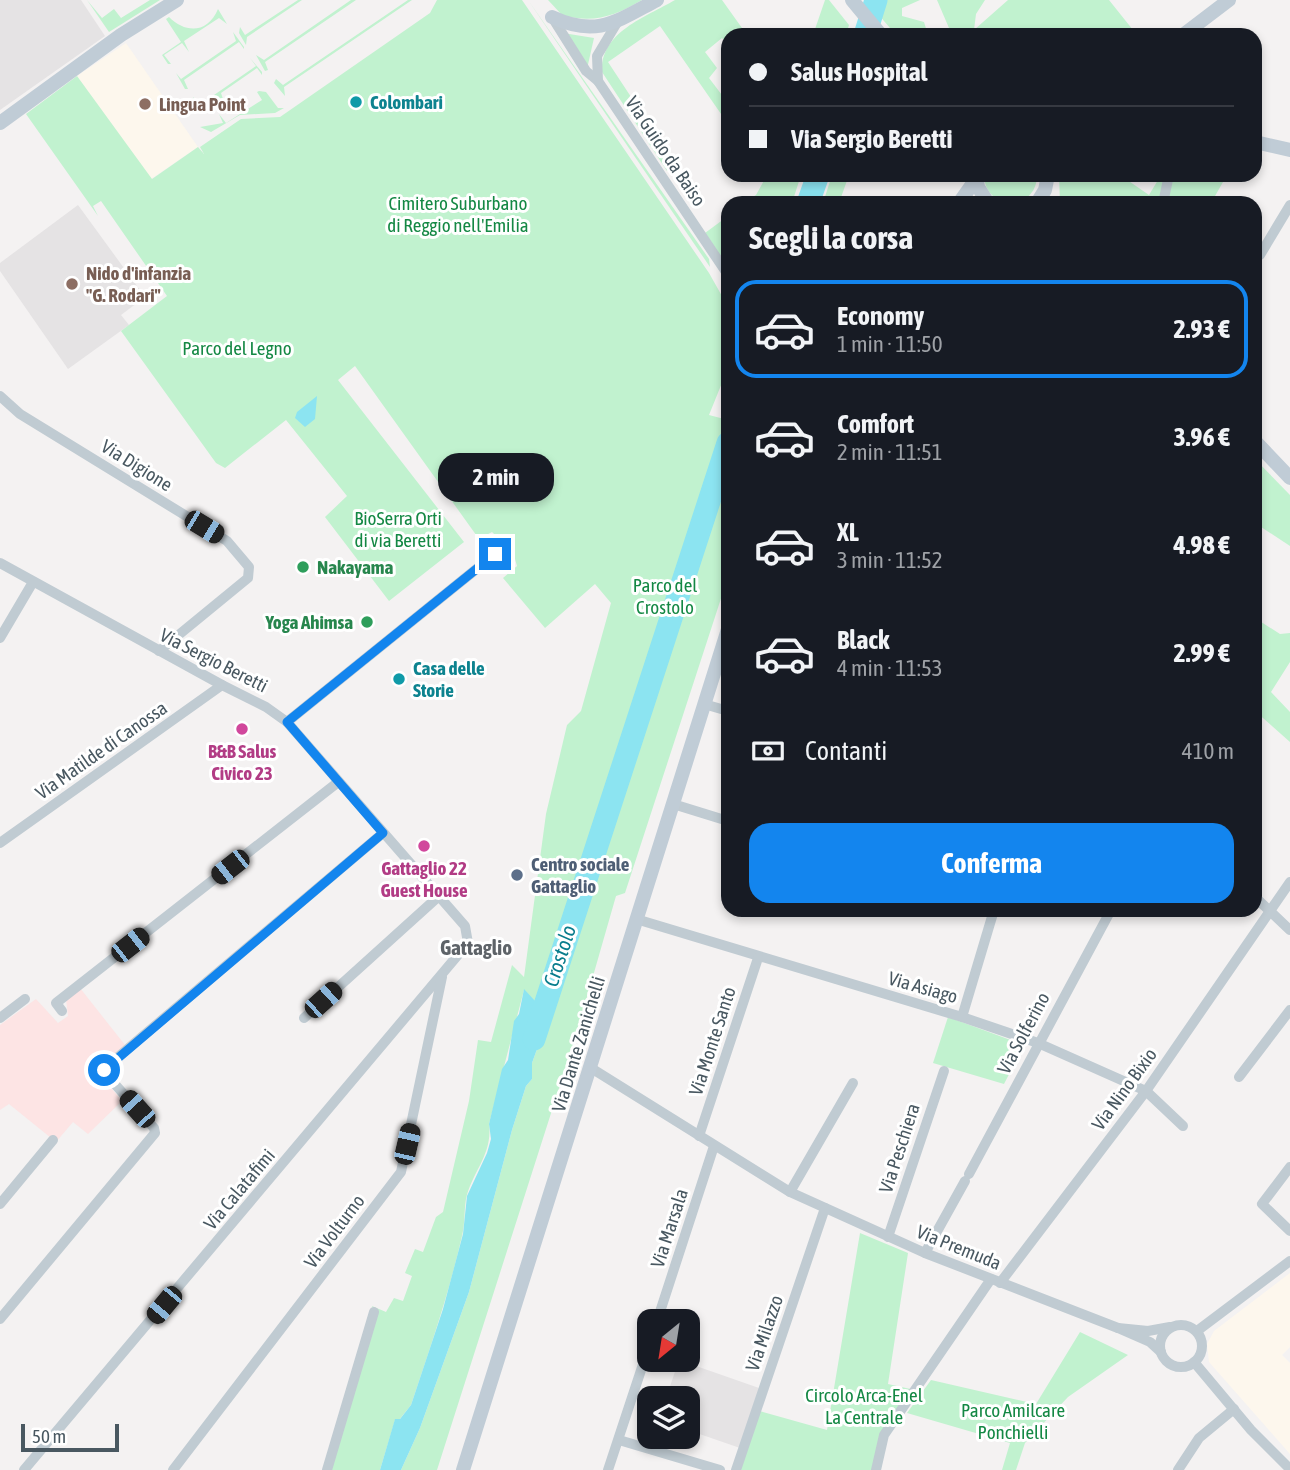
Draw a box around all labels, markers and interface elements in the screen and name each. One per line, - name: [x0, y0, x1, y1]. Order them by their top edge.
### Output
- text: Salus Hospital: [791, 57, 927, 87]
- place label: Colombari: [370, 91, 443, 113]
- street label: Via Guido da Baiso: [621, 92, 711, 210]
- place label: Lingua Point: [159, 93, 246, 115]
- marker: Colombari: [348, 94, 364, 110]
- marker: Lingua Point: [137, 96, 153, 112]
- text: Via Sergio Beretti: [791, 124, 953, 154]
- park label: Cimitero Suburbano di Reggio nell'Emilia: [387, 192, 529, 236]
- text: Scegli la corsa: [749, 219, 913, 256]
- place label: Nido d'infanzia "G. Rodari": [86, 262, 191, 306]
- marker: Nido d'infanzia "G. Rodari": [64, 276, 80, 292]
- icon: car: [753, 298, 816, 361]
- text: Economy: [837, 301, 924, 331]
- text: 2.93 €: [1173, 314, 1230, 344]
- text: 1 min · 11:50: [837, 331, 943, 357]
- park label: Parco del Legno: [182, 337, 292, 359]
- icon: car: [753, 406, 816, 469]
- text: Comfort: [837, 409, 914, 439]
- text: 3.96 €: [1173, 422, 1230, 452]
- street label: Via Digione: [97, 435, 177, 495]
- text: 2 min · 11:51: [837, 439, 943, 465]
- callout: 2 min: [437, 452, 553, 502]
- text: 2 min: [473, 464, 519, 490]
- car: [181, 507, 228, 547]
- park label: BioSerra Orti di via Beretti: [354, 507, 442, 551]
- icon: car: [753, 514, 816, 577]
- text: XL: [837, 517, 859, 547]
- text: 4.98 €: [1173, 530, 1230, 560]
- route end: [479, 538, 511, 570]
- text: 3 min · 11:52: [837, 547, 943, 573]
- place label: Nakayama: [317, 556, 393, 578]
- marker: Nakayama: [295, 559, 311, 575]
- park label: Parco del Crostolo: [633, 574, 697, 618]
- place label: Yoga Ahimsa: [264, 611, 353, 633]
- marker: Yoga Ahimsa: [359, 614, 375, 630]
- icon: car: [753, 622, 816, 685]
- street label: Via Sergio Beretti: [156, 623, 272, 697]
- text: Black: [837, 625, 889, 655]
- text: 2.99 €: [1173, 638, 1230, 668]
- text: 4 min · 11:53: [837, 655, 943, 681]
- place label: Casa delle Storie: [413, 657, 485, 701]
- marker: Casa delle Storie: [391, 671, 407, 687]
- street label: Via Matilde di Canossa: [31, 696, 171, 804]
- marker: B&B Salus Civico 23: [234, 721, 250, 737]
- icon: cash: [749, 732, 787, 770]
- text: Contanti: [805, 736, 887, 766]
- text: 410 m: [1182, 738, 1234, 764]
- place label: B&B Salus Civico 23: [208, 740, 276, 784]
- button: Conferma: [749, 823, 1234, 903]
- marker: Gattaglio 22 Guest House: [416, 838, 432, 854]
- car: [207, 846, 254, 888]
- place label: Centro sociale Gattaglio: [531, 853, 630, 897]
- place label: Gattaglio 22 Guest House: [380, 857, 468, 901]
- marker: Centro sociale Gattaglio: [509, 867, 525, 883]
- water label: Crostolo: [538, 922, 580, 989]
- car: [107, 924, 154, 966]
- district label: Gattaglio: [440, 935, 512, 959]
- street label: Via Asiago: [886, 967, 960, 1007]
- street label: Via Dante Zanichelli: [547, 974, 609, 1114]
- car: [301, 978, 346, 1022]
- street label: Via Monte Santo: [684, 984, 740, 1098]
- street label: Via Solferino: [992, 988, 1054, 1077]
- street label: Via Nino Bixio: [1087, 1044, 1161, 1134]
- route start: [88, 1054, 120, 1086]
- car: [116, 1086, 159, 1132]
- street label: Via Peschiera: [874, 1100, 924, 1196]
- car: [393, 1121, 422, 1167]
- street label: Via Calatafimi: [199, 1144, 279, 1234]
- street label: Via Marsala: [646, 1186, 692, 1270]
- street label: Via Volturno: [299, 1190, 369, 1272]
- street label: Via Premuda: [913, 1220, 1005, 1274]
- car: [143, 1282, 186, 1328]
- street label: Via Milazzo: [741, 1292, 787, 1374]
- north arrow: [637, 1309, 700, 1372]
- map controls: [637, 1309, 700, 1449]
- park label: Circolo Arca-Enel La Centrale: [805, 1384, 923, 1428]
- button: layers: [637, 1386, 700, 1449]
- park label: Parco Amilcare Ponchielli: [961, 1399, 1065, 1443]
- scale bar: [21, 1421, 119, 1453]
- text: 50 m: [32, 1425, 66, 1447]

